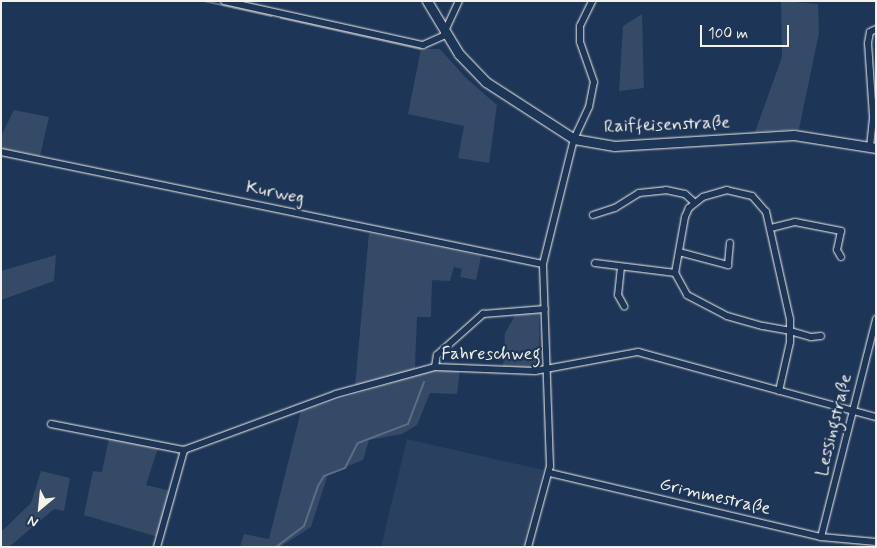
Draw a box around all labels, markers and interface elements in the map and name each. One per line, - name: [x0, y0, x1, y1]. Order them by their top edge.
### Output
- scale bar: [702, 15, 791, 47]
- text: 100 m: [708, 24, 748, 44]
- street label: Raiffeisenstraße: [604, 112, 730, 138]
- street label: Kurweg: [244, 176, 306, 210]
- street label: Fahreschweg: [441, 343, 541, 365]
- street label: Lessingstraße: [811, 372, 857, 478]
- street label: Grimmestraße: [657, 474, 773, 520]
- north arrow: [15, 483, 65, 533]
- text: N: [25, 511, 41, 531]

